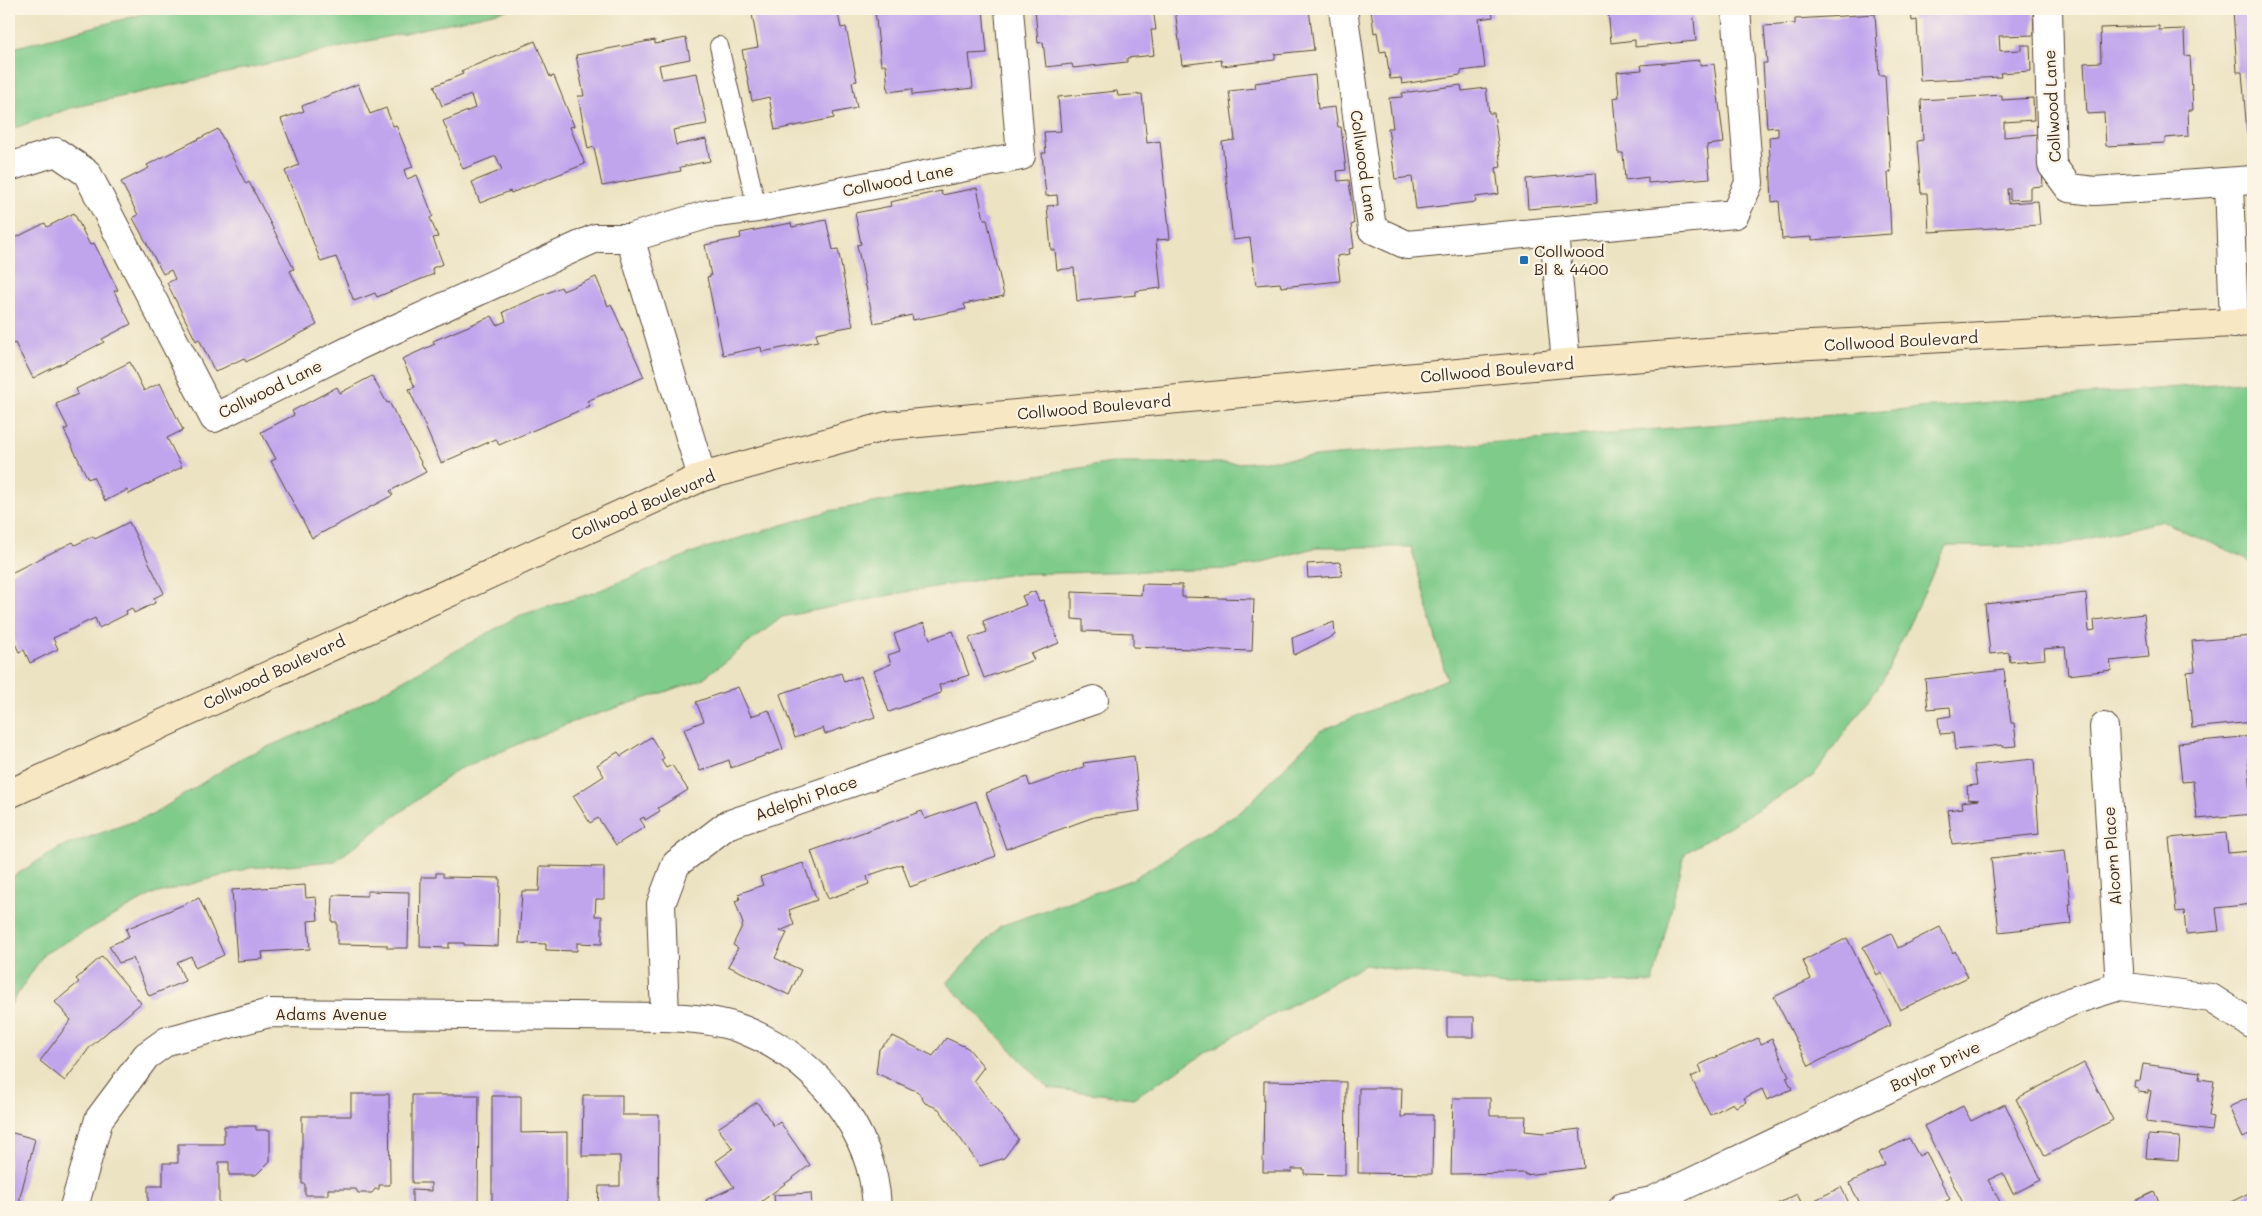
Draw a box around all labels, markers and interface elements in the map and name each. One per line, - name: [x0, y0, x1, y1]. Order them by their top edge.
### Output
- street label: Collwood Lane: [2038, 49, 2065, 163]
- street label: Collwood Lane: [1346, 109, 1383, 223]
- street label: Collwood Lane: [841, 158, 955, 201]
- place label: Collwood Bl & 4400: [1534, 240, 1608, 279]
- marker: Collwood Bl & 4400: [1518, 254, 1530, 266]
- street label: Collwood Boulevard: [1823, 326, 1979, 355]
- street label: Collwood Boulevard: [1419, 352, 1575, 387]
- street label: Collwood Lane: [215, 354, 325, 423]
- street label: Collwood Boulevard: [1016, 389, 1172, 424]
- street label: Collwood Boulevard: [568, 465, 718, 544]
- street label: Collwood Boulevard: [199, 629, 348, 714]
- street label: Adelphi Place: [752, 770, 860, 825]
- street label: Alcorn Place: [2098, 806, 2125, 906]
- street label: Adams Avenue: [275, 1003, 387, 1024]
- street label: Baylor Drive: [1886, 1035, 1983, 1096]

